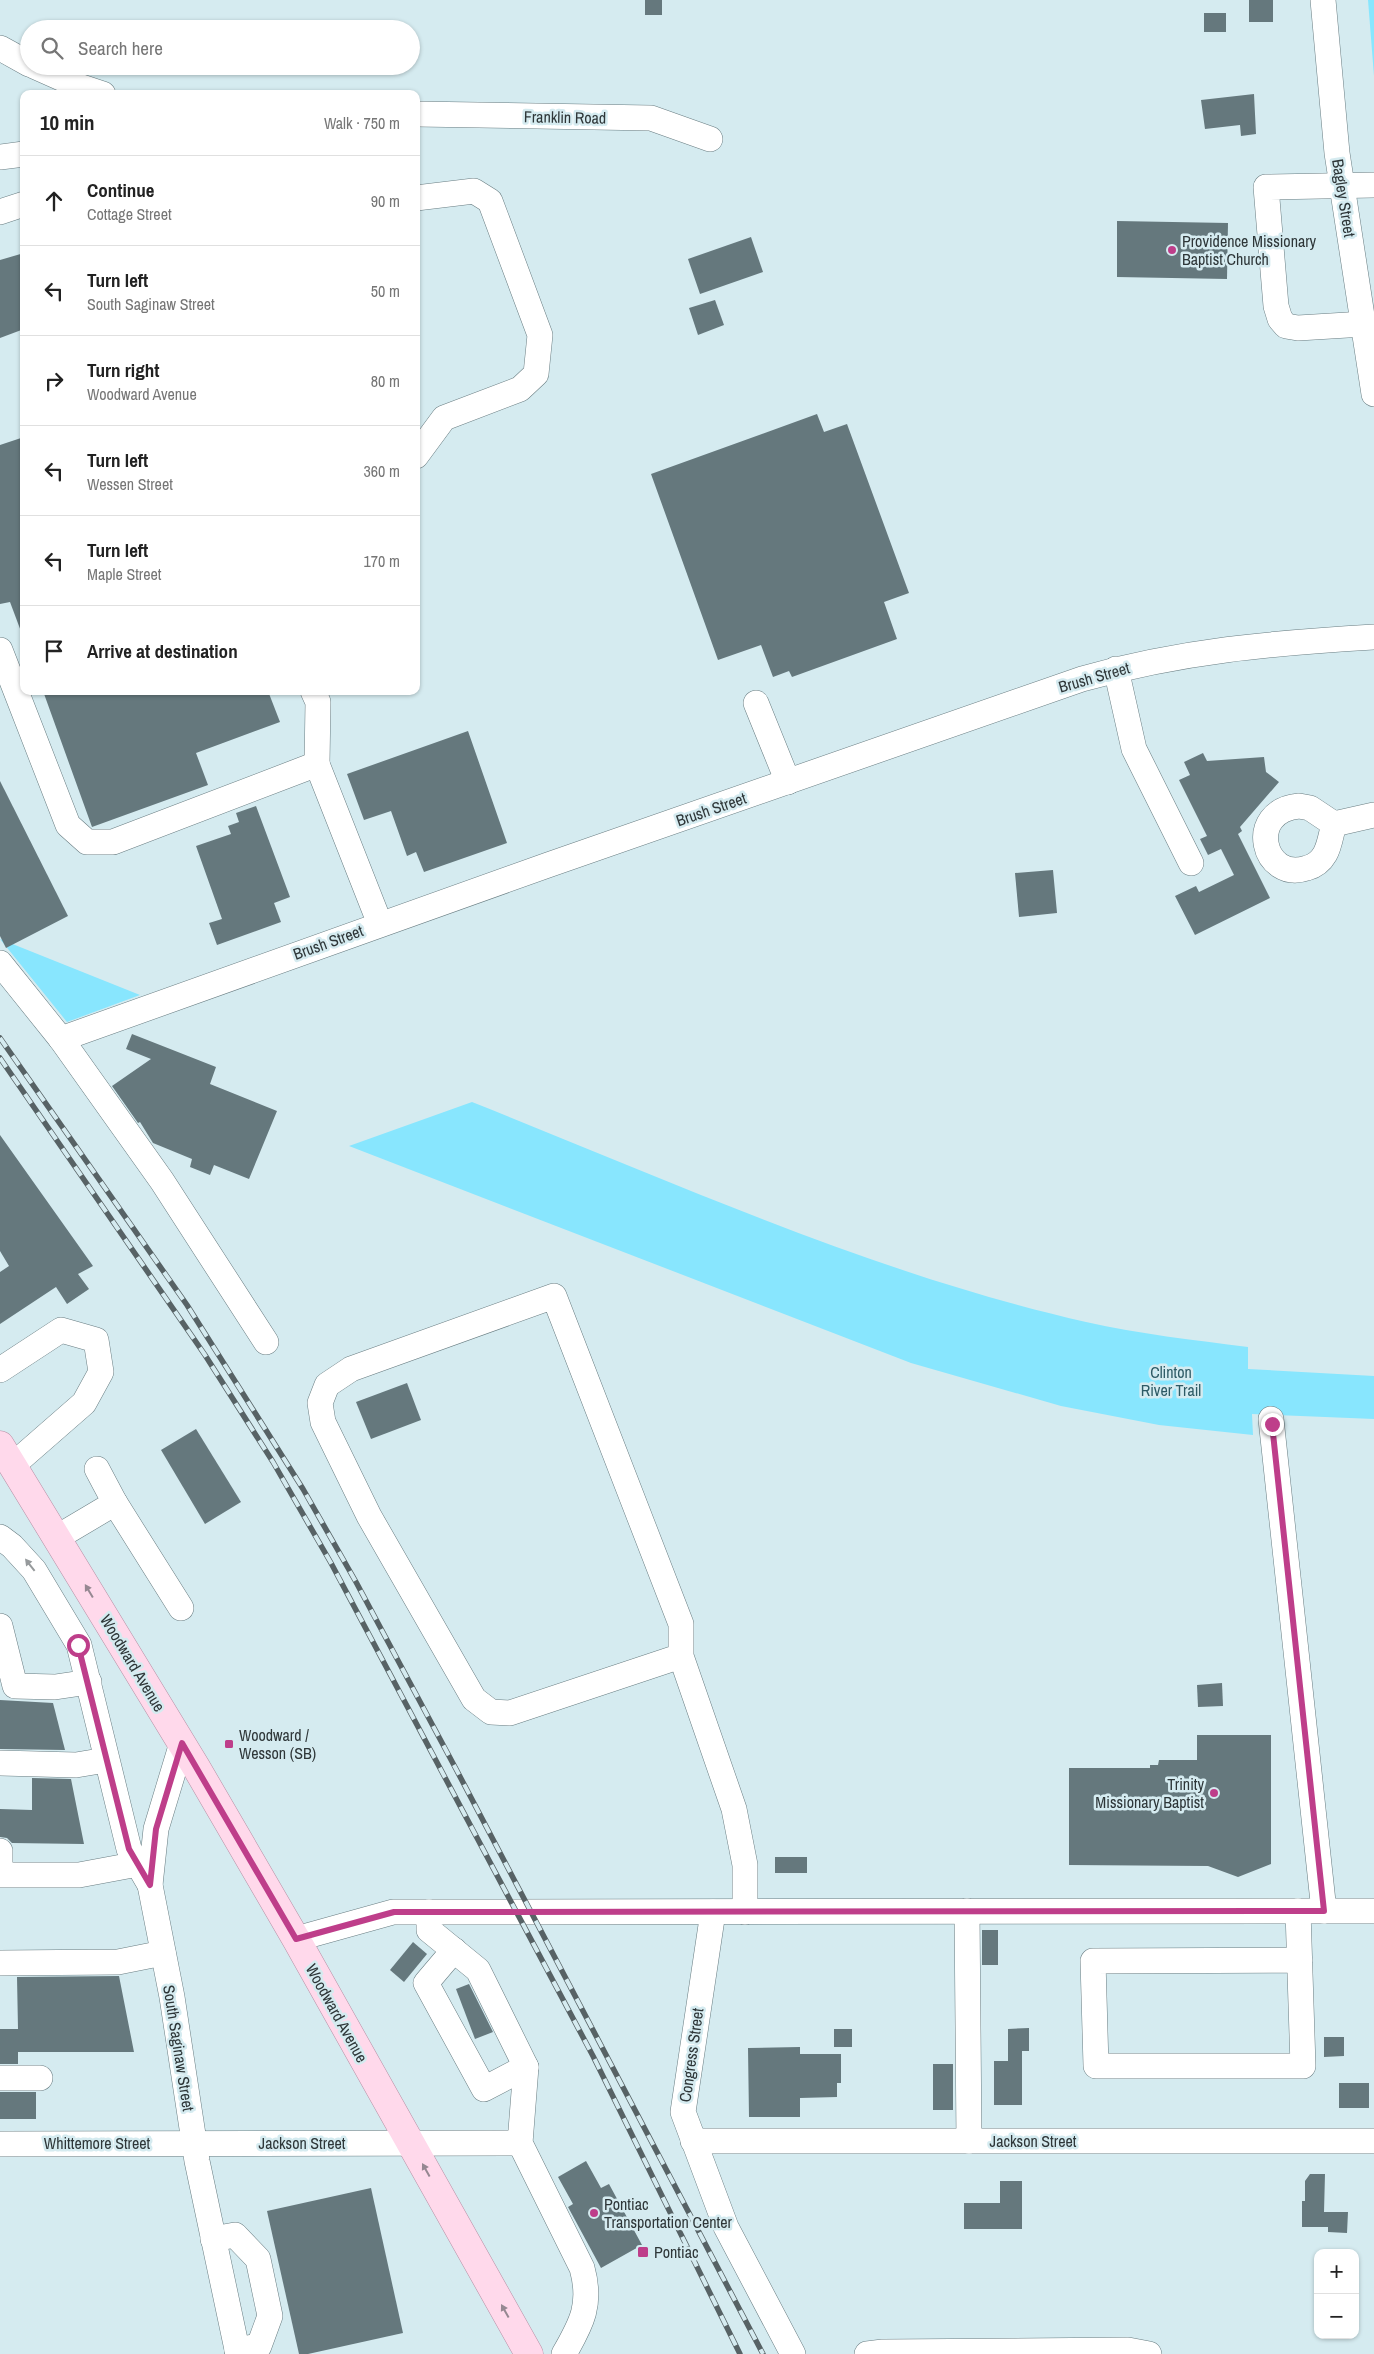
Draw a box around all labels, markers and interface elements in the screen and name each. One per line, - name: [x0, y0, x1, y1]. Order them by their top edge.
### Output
- search box: [20, 20, 420, 75]
- icon: search: [38, 34, 66, 62]
- text: Search here: [78, 35, 163, 61]
- street label: Franklin Road: [524, 105, 606, 129]
- text: 10 min: [40, 108, 95, 137]
- text: Walk · 750 m: [324, 112, 400, 134]
- street label: Bagley Street: [1327, 157, 1361, 239]
- text: Continue: [87, 177, 155, 203]
- icon: ahead: [40, 187, 68, 215]
- text: 90 m: [371, 190, 400, 212]
- text: Cottage Street: [87, 203, 172, 225]
- place label: Providence Missionary Baptist Church: [1182, 230, 1317, 270]
- marker: Providence Missionary Baptist Church: [1166, 244, 1178, 256]
- text: Turn left: [87, 267, 148, 293]
- icon: left: [40, 277, 68, 305]
- text: 50 m: [371, 280, 400, 302]
- text: South Saginaw Street: [87, 293, 215, 315]
- text: Turn right: [87, 357, 159, 383]
- icon: right: [40, 367, 68, 395]
- text: 80 m: [371, 370, 400, 392]
- text: Woodward Avenue: [87, 383, 197, 405]
- text: Turn left: [87, 447, 148, 473]
- icon: left: [40, 457, 68, 485]
- text: 360 m: [364, 460, 400, 482]
- text: Wessen Street: [87, 473, 173, 495]
- text: Turn left: [87, 537, 148, 563]
- icon: left: [40, 547, 68, 575]
- text: 170 m: [364, 550, 400, 572]
- text: Maple Street: [87, 563, 161, 585]
- icon: arrive: [40, 637, 68, 665]
- text: Arrive at destination: [87, 638, 238, 664]
- street label: Brush Street: [1056, 656, 1132, 698]
- street label: Brush Street: [673, 787, 749, 831]
- street label: Brush Street: [290, 919, 366, 965]
- park label: Clinton River Trail: [1141, 1361, 1201, 1401]
- route end: [1261, 1413, 1284, 1436]
- one-way arrow: [24, 1559, 35, 1572]
- one-way arrow: [84, 1584, 93, 1597]
- street label: Woodward Avenue: [95, 1610, 171, 1716]
- route start: [67, 1634, 90, 1657]
- place label: Woodward / Wesson (SB): [239, 1724, 316, 1764]
- marker: Woodward / Wesson (SB): [223, 1738, 235, 1750]
- place label: Trinity Missionary Baptist: [1095, 1773, 1204, 1813]
- marker: Trinity Missionary Baptist: [1208, 1787, 1220, 1799]
- street label: Woodward Avenue: [301, 1960, 373, 2066]
- street label: South Saginaw Street: [158, 1983, 200, 2113]
- street label: Congress Street: [674, 2006, 709, 2103]
- street label: Jackson Street: [990, 2130, 1077, 2152]
- street label: Whittemore Street: [44, 2132, 151, 2154]
- street label: Jackson Street: [259, 2132, 346, 2154]
- one-way arrow: [421, 2163, 430, 2176]
- place label: Pontiac Transportation Center: [604, 2193, 733, 2233]
- marker: Pontiac Transportation Center: [588, 2207, 600, 2219]
- place label: Pontiac: [654, 2241, 699, 2263]
- marker: Pontiac: [636, 2245, 650, 2259]
- map controls: [1314, 2249, 1359, 2339]
- button: +: [1314, 2249, 1359, 2294]
- button: −: [1314, 2294, 1359, 2339]
- one-way arrow: [501, 2304, 509, 2319]

